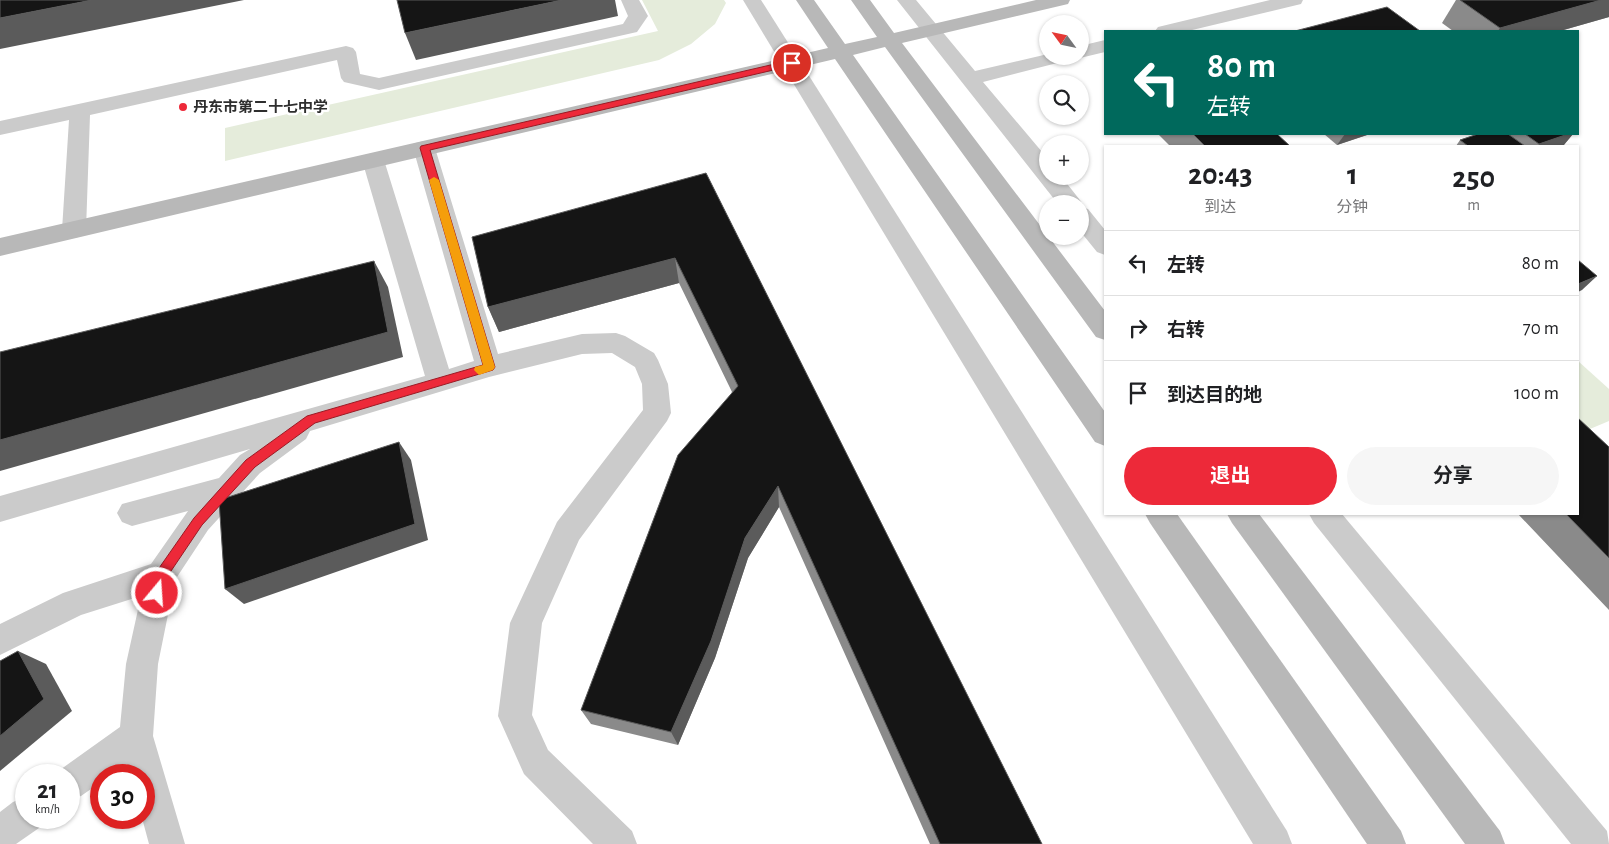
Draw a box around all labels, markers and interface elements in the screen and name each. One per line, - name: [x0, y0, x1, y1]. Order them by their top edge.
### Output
- north arrow: [1039, 15, 1089, 65]
- map controls: [1039, 15, 1089, 245]
- pin: [771, 42, 813, 84]
- icon: arrive: [778, 49, 806, 77]
- text: 80 m: [1207, 49, 1276, 84]
- icon: left: [1124, 50, 1189, 115]
- button: search: [1039, 75, 1089, 125]
- text: 左转: [1207, 96, 1251, 118]
- place label: 丹东市第二十七中学: [193, 98, 328, 115]
- marker: 丹东市第二十七中学: [177, 101, 189, 113]
- button: +: [1039, 135, 1089, 185]
- text: 20:43: [1188, 160, 1253, 190]
- text: 1: [1347, 160, 1358, 190]
- text: 250: [1452, 163, 1495, 193]
- button: −: [1039, 195, 1089, 245]
- text: m: [1467, 197, 1480, 213]
- text: 到达: [1204, 199, 1236, 215]
- text: 分钟: [1336, 199, 1368, 215]
- icon: left: [1124, 249, 1152, 277]
- text: 80 m: [1522, 254, 1559, 273]
- text: 左转: [1167, 256, 1205, 275]
- icon: right: [1124, 314, 1152, 342]
- text: 70 m: [1523, 319, 1559, 338]
- text: 右转: [1167, 321, 1205, 340]
- icon: arrive: [1124, 379, 1152, 407]
- text: 100 m: [1514, 384, 1559, 403]
- text: 到达目的地: [1167, 386, 1262, 405]
- button: 退出: [1124, 447, 1337, 505]
- button: 分享: [1347, 447, 1559, 505]
- position arrow: [130, 566, 182, 618]
- speed limit sign: 30: [90, 764, 155, 829]
- text: 21: [37, 778, 58, 803]
- text: km/h: [35, 803, 60, 815]

